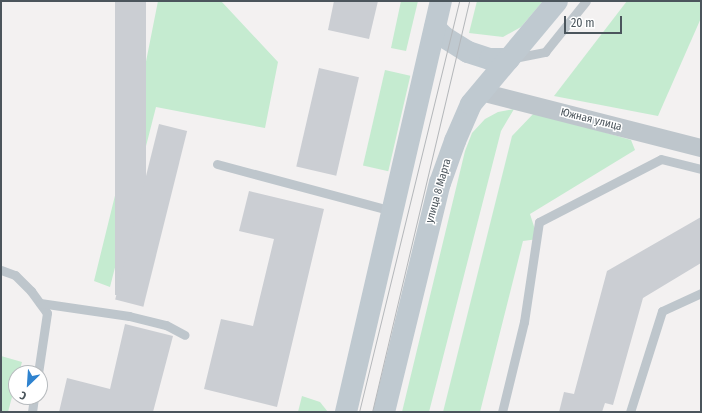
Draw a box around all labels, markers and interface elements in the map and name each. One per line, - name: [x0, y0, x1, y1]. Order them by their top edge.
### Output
- scale bar: [566, 8, 624, 34]
- text: 20 m: [571, 16, 595, 30]
- street label: Южная улица: [559, 106, 623, 134]
- street label: улица 8 Марта: [423, 157, 455, 225]
- north arrow: [8, 365, 48, 405]
- text: С: [18, 388, 29, 403]

